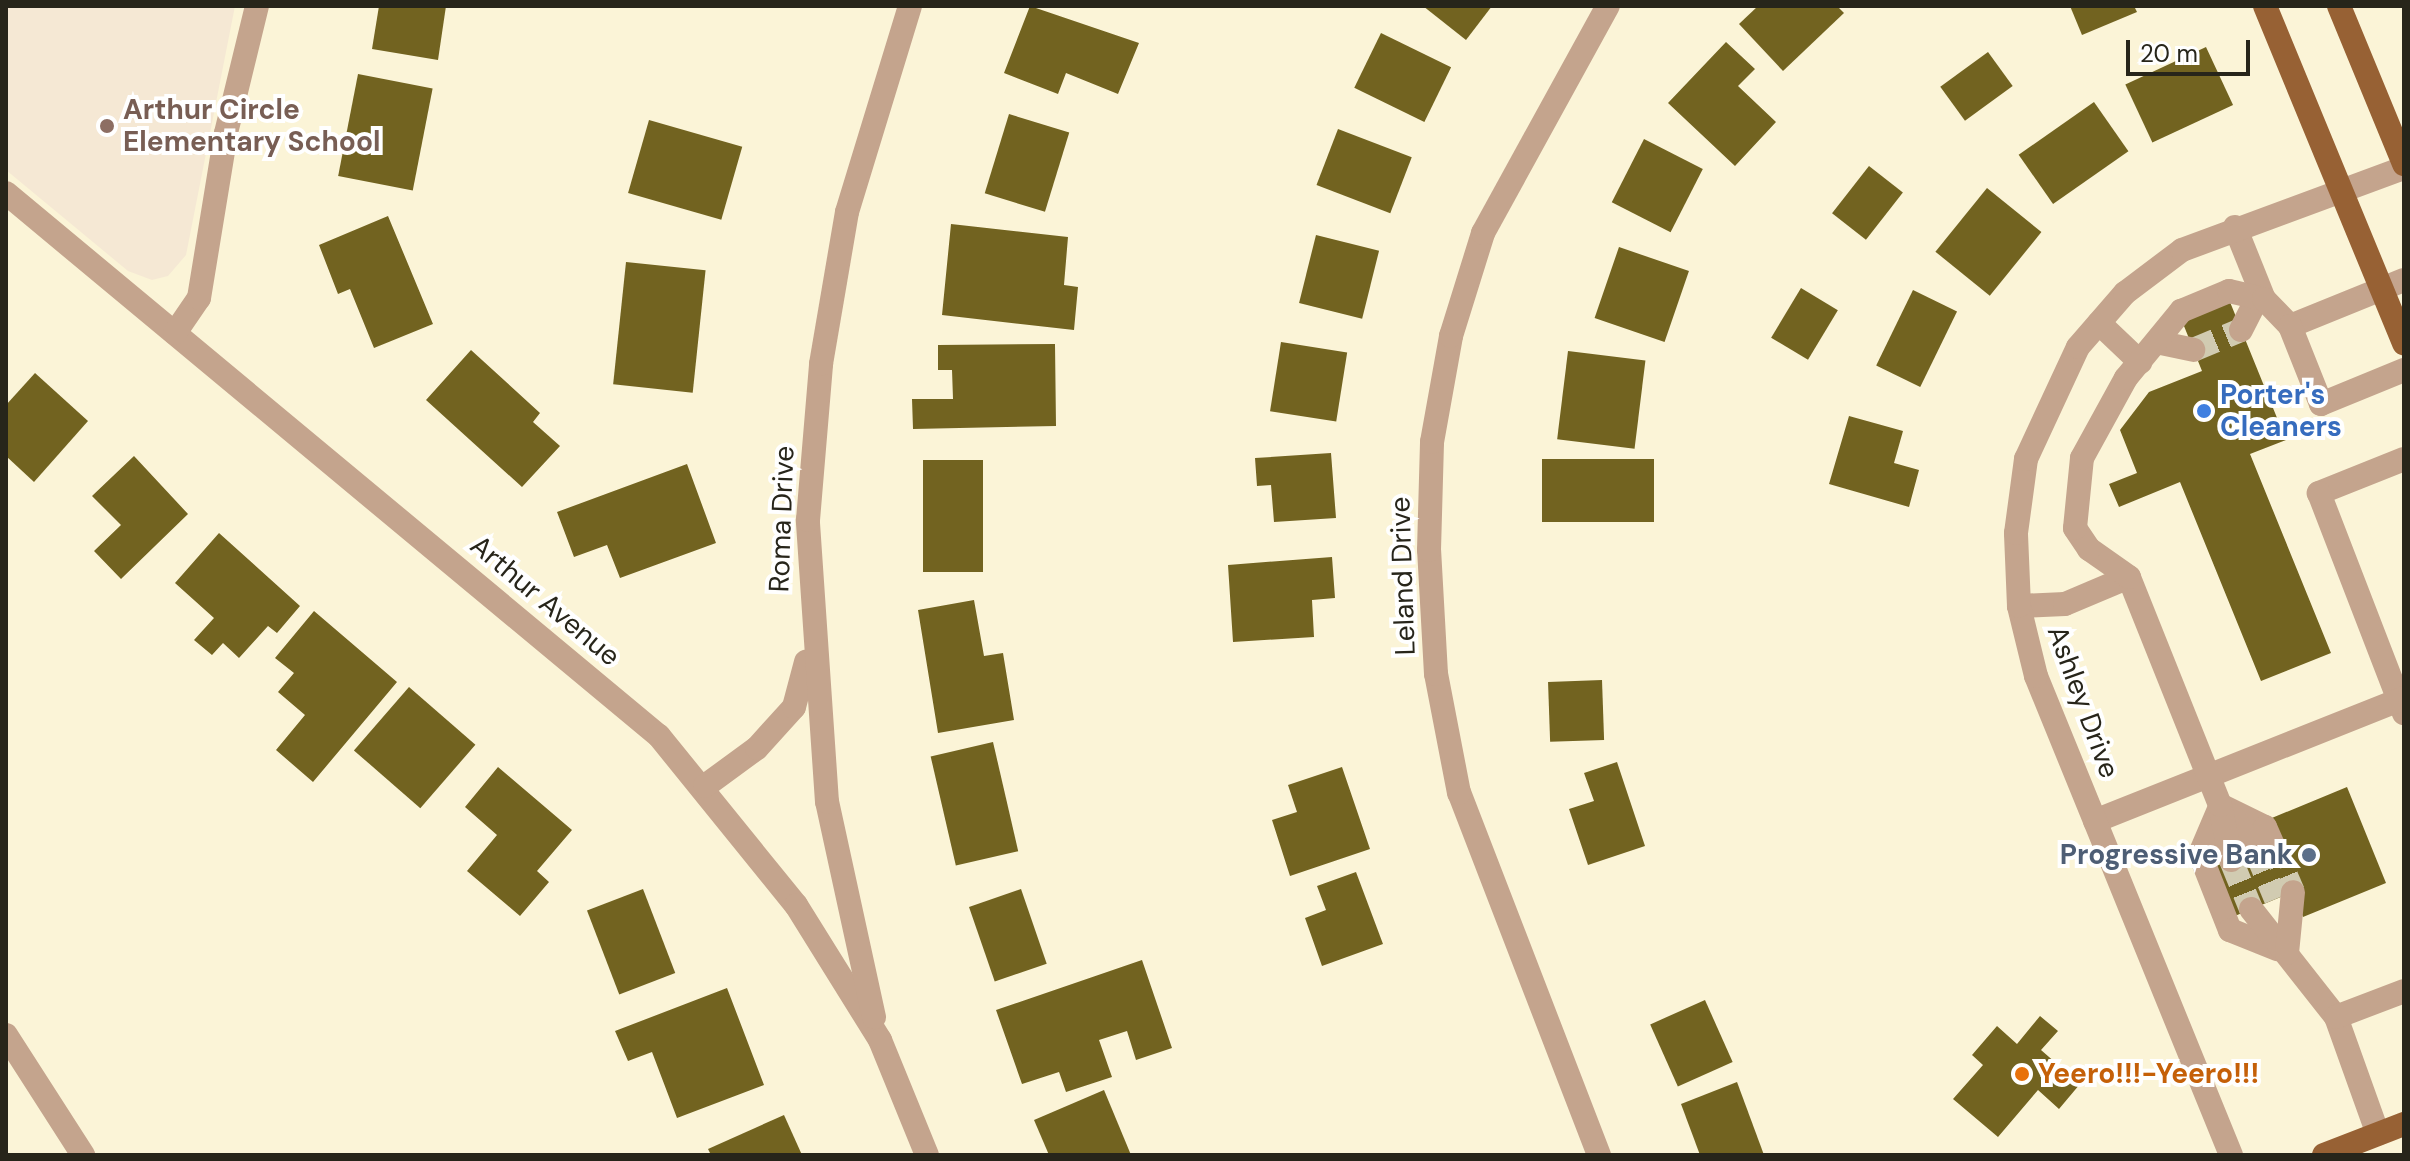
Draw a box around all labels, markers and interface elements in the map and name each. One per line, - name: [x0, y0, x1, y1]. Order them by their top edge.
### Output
- scale bar: [2130, 24, 2254, 74]
- text: 20 m: [2140, 38, 2198, 69]
- place label: Arthur Circle Elementary School: [123, 93, 380, 159]
- marker: Arthur Circle Elementary School: [98, 117, 116, 135]
- place label: Porter's Cleaners: [2220, 378, 2342, 444]
- marker: Porter's Cleaners: [2195, 402, 2213, 420]
- street label: Roma Drive: [763, 445, 801, 593]
- street label: Leland Drive: [1383, 496, 1423, 656]
- street label: Arthur Avenue: [463, 529, 627, 673]
- street label: Ashley Drive: [2040, 621, 2126, 783]
- place label: Progressive Bank: [2060, 838, 2293, 872]
- marker: Progressive Bank: [2300, 846, 2318, 864]
- place label: Yeero!!!-Yeero!!!: [2038, 1057, 2259, 1091]
- marker: Yeero!!!-Yeero!!!: [2013, 1065, 2031, 1083]

